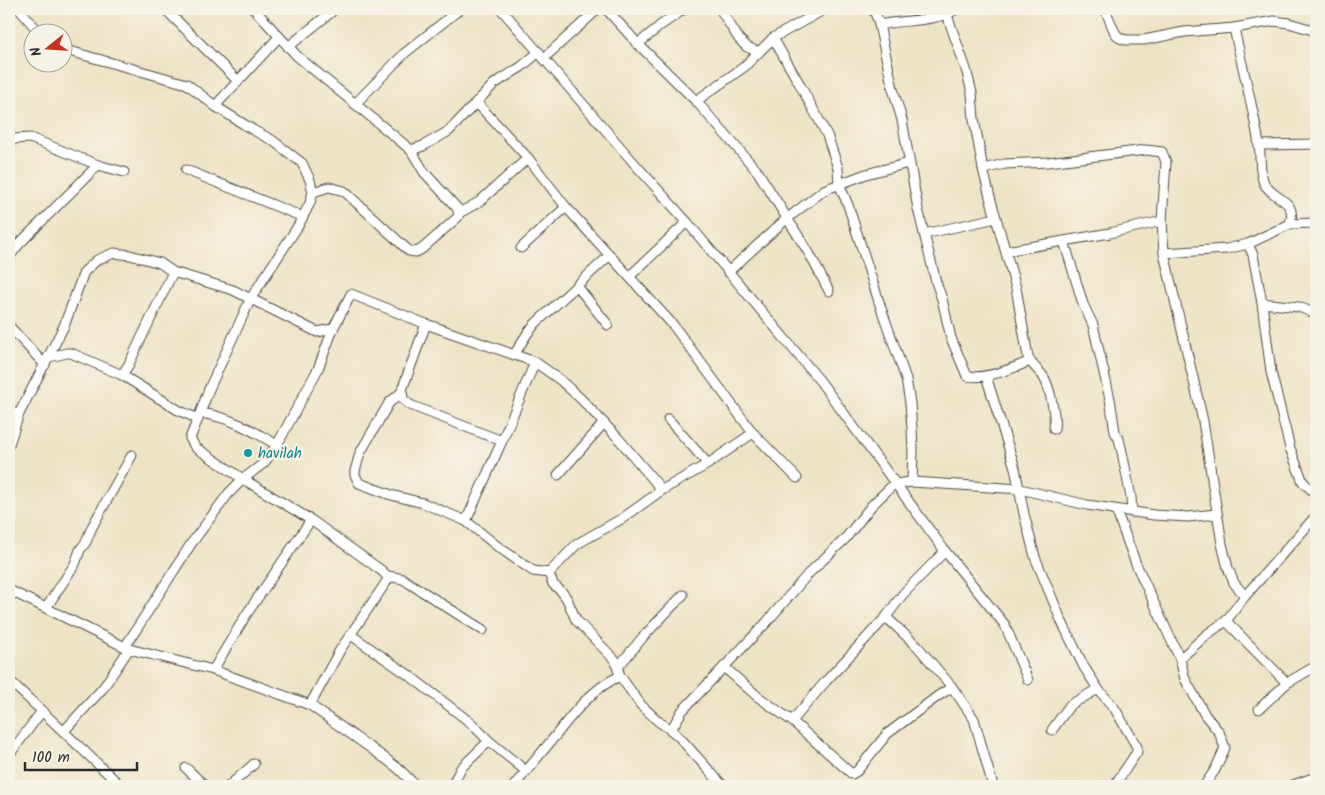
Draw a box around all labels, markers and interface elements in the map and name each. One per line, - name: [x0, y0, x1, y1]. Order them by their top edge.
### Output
- north arrow: [22, 22, 72, 72]
- text: N: [25, 44, 48, 59]
- place label: havilah: [258, 442, 302, 466]
- marker: havilah: [242, 447, 254, 459]
- scale bar: [25, 740, 138, 772]
- text: 100 m: [32, 746, 70, 770]

